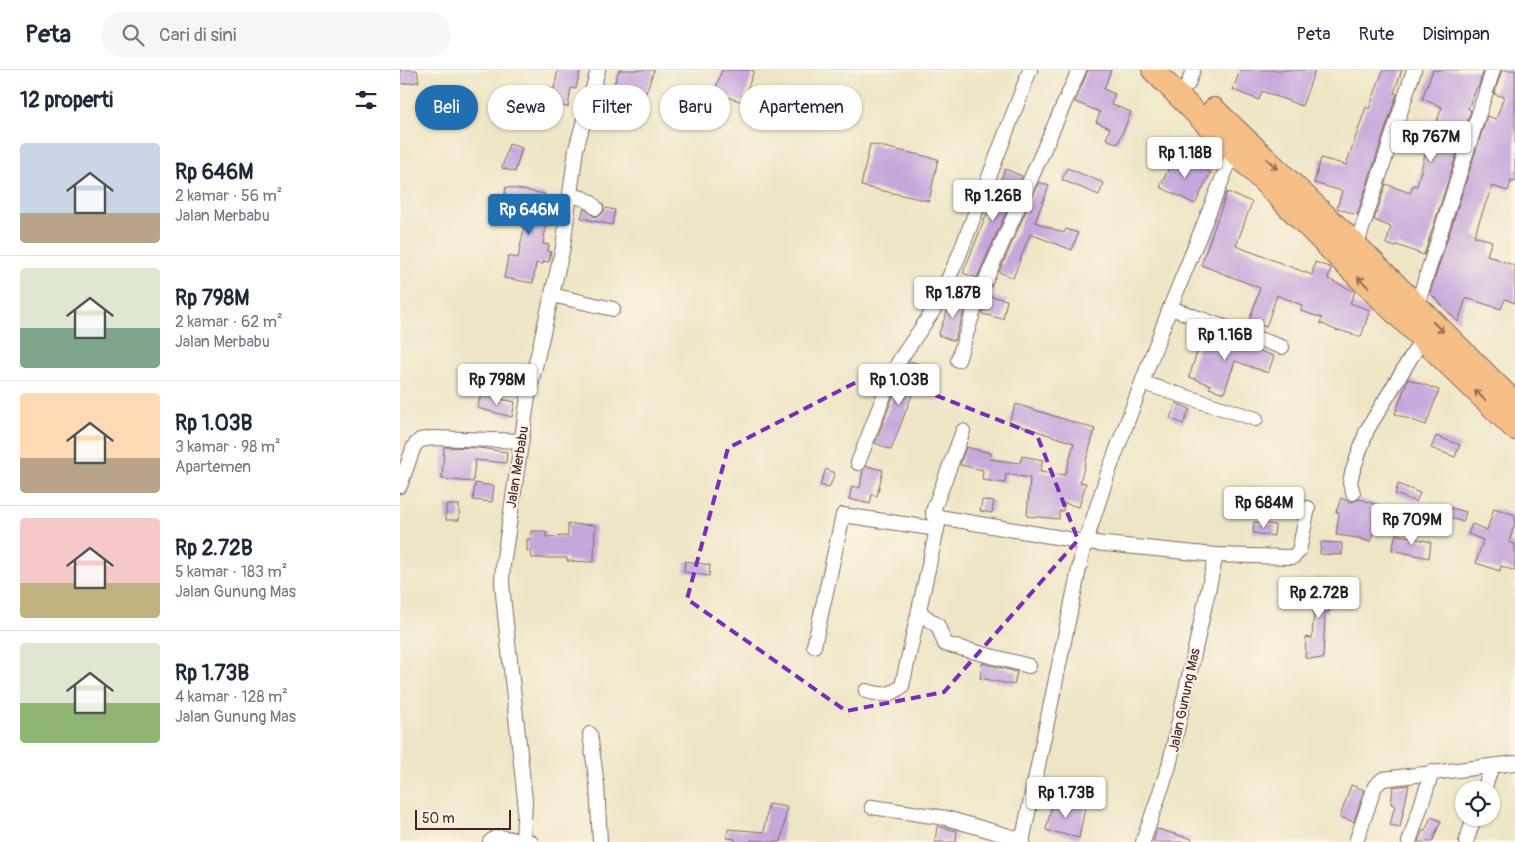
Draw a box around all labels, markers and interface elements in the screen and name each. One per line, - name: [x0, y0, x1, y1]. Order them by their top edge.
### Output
- search box: [101, 12, 451, 57]
- text: Peta: [25, 20, 71, 49]
- icon: search: [119, 21, 147, 49]
- text: Cari di sini: [159, 23, 236, 47]
- text: Peta: [1296, 23, 1331, 46]
- text: Rute: [1359, 23, 1394, 46]
- text: Disimpan: [1422, 23, 1490, 46]
- chip: Beli: [415, 85, 478, 130]
- chip: Sewa: [488, 85, 563, 130]
- chip: Filter: [573, 85, 650, 130]
- chip: Baru: [660, 85, 730, 130]
- chip: Apartemen: [740, 85, 862, 130]
- icon: filters: [352, 86, 380, 114]
- text: 12 properti: [20, 87, 113, 114]
- pin: Rp 767M: [1385, 121, 1477, 163]
- text: Rp 767M: [1402, 127, 1460, 147]
- pin: Rp 1.18B: [1133, 136, 1237, 179]
- text: Rp 1.18B: [1158, 143, 1212, 163]
- one-way arrow: [1266, 158, 1278, 170]
- text: Rp 646M: [175, 159, 253, 186]
- icon: home: [60, 163, 120, 223]
- pin: Rp 1.26B: [941, 180, 1045, 222]
- text: 2 kamar · 56 m²: [175, 186, 282, 206]
- text: Rp 1.26B: [964, 186, 1022, 206]
- pin: Rp 646M: [483, 194, 575, 236]
- text: Rp 646M: [499, 200, 559, 220]
- text: Jalan Merbabu: [175, 206, 270, 226]
- pin: Rp 1.87B: [901, 276, 1005, 319]
- one-way arrow: [1358, 276, 1370, 288]
- text: Rp 1.87B: [925, 283, 981, 303]
- text: Rp 798M: [175, 285, 249, 312]
- icon: home: [60, 288, 120, 348]
- text: 2 kamar · 62 m²: [175, 312, 282, 332]
- pin: Rp 1.16B: [1173, 318, 1277, 361]
- one-way arrow: [1432, 320, 1444, 333]
- text: Rp 1.16B: [1198, 325, 1252, 345]
- text: Jalan Merbabu: [175, 332, 270, 352]
- pin: Rp 798M: [451, 364, 543, 406]
- pin: Rp 1.03B: [847, 364, 951, 406]
- text: Rp 798M: [469, 370, 525, 390]
- text: Rp 1.03B: [870, 370, 928, 390]
- one-way arrow: [1474, 388, 1486, 401]
- text: Rp 1.03B: [175, 410, 252, 437]
- icon: home: [60, 413, 120, 473]
- street label: Jalan Merbabu: [503, 425, 532, 509]
- text: 3 kamar · 98 m²: [175, 437, 280, 457]
- text: Apartemen: [175, 457, 251, 477]
- pin: Rp 684M: [1218, 486, 1310, 529]
- text: Rp 684M: [1235, 493, 1293, 513]
- pin: Rp 709M: [1366, 504, 1458, 546]
- text: Rp 709M: [1382, 510, 1442, 530]
- text: Rp 2.72B: [175, 535, 253, 562]
- icon: home: [60, 538, 120, 598]
- text: 5 kamar · 183 m²: [175, 562, 287, 582]
- pin: Rp 2.72B: [1267, 576, 1371, 619]
- text: Jalan Gunung Mas: [175, 582, 296, 602]
- text: Rp 2.72B: [1289, 583, 1349, 603]
- street label: Jalan Gunung Mas: [1165, 646, 1204, 754]
- text: Rp 1.73B: [175, 660, 249, 687]
- icon: home: [60, 663, 120, 723]
- text: 4 kamar · 128 m²: [175, 687, 288, 707]
- text: Jalan Gunung Mas: [175, 707, 296, 727]
- pin: Rp 1.73B: [1014, 776, 1118, 819]
- map controls: [1455, 781, 1500, 826]
- button: locate: [1455, 781, 1500, 826]
- text: Rp 1.73B: [1038, 783, 1094, 803]
- scale bar: [415, 807, 511, 830]
- text: 50 m: [422, 810, 455, 827]

